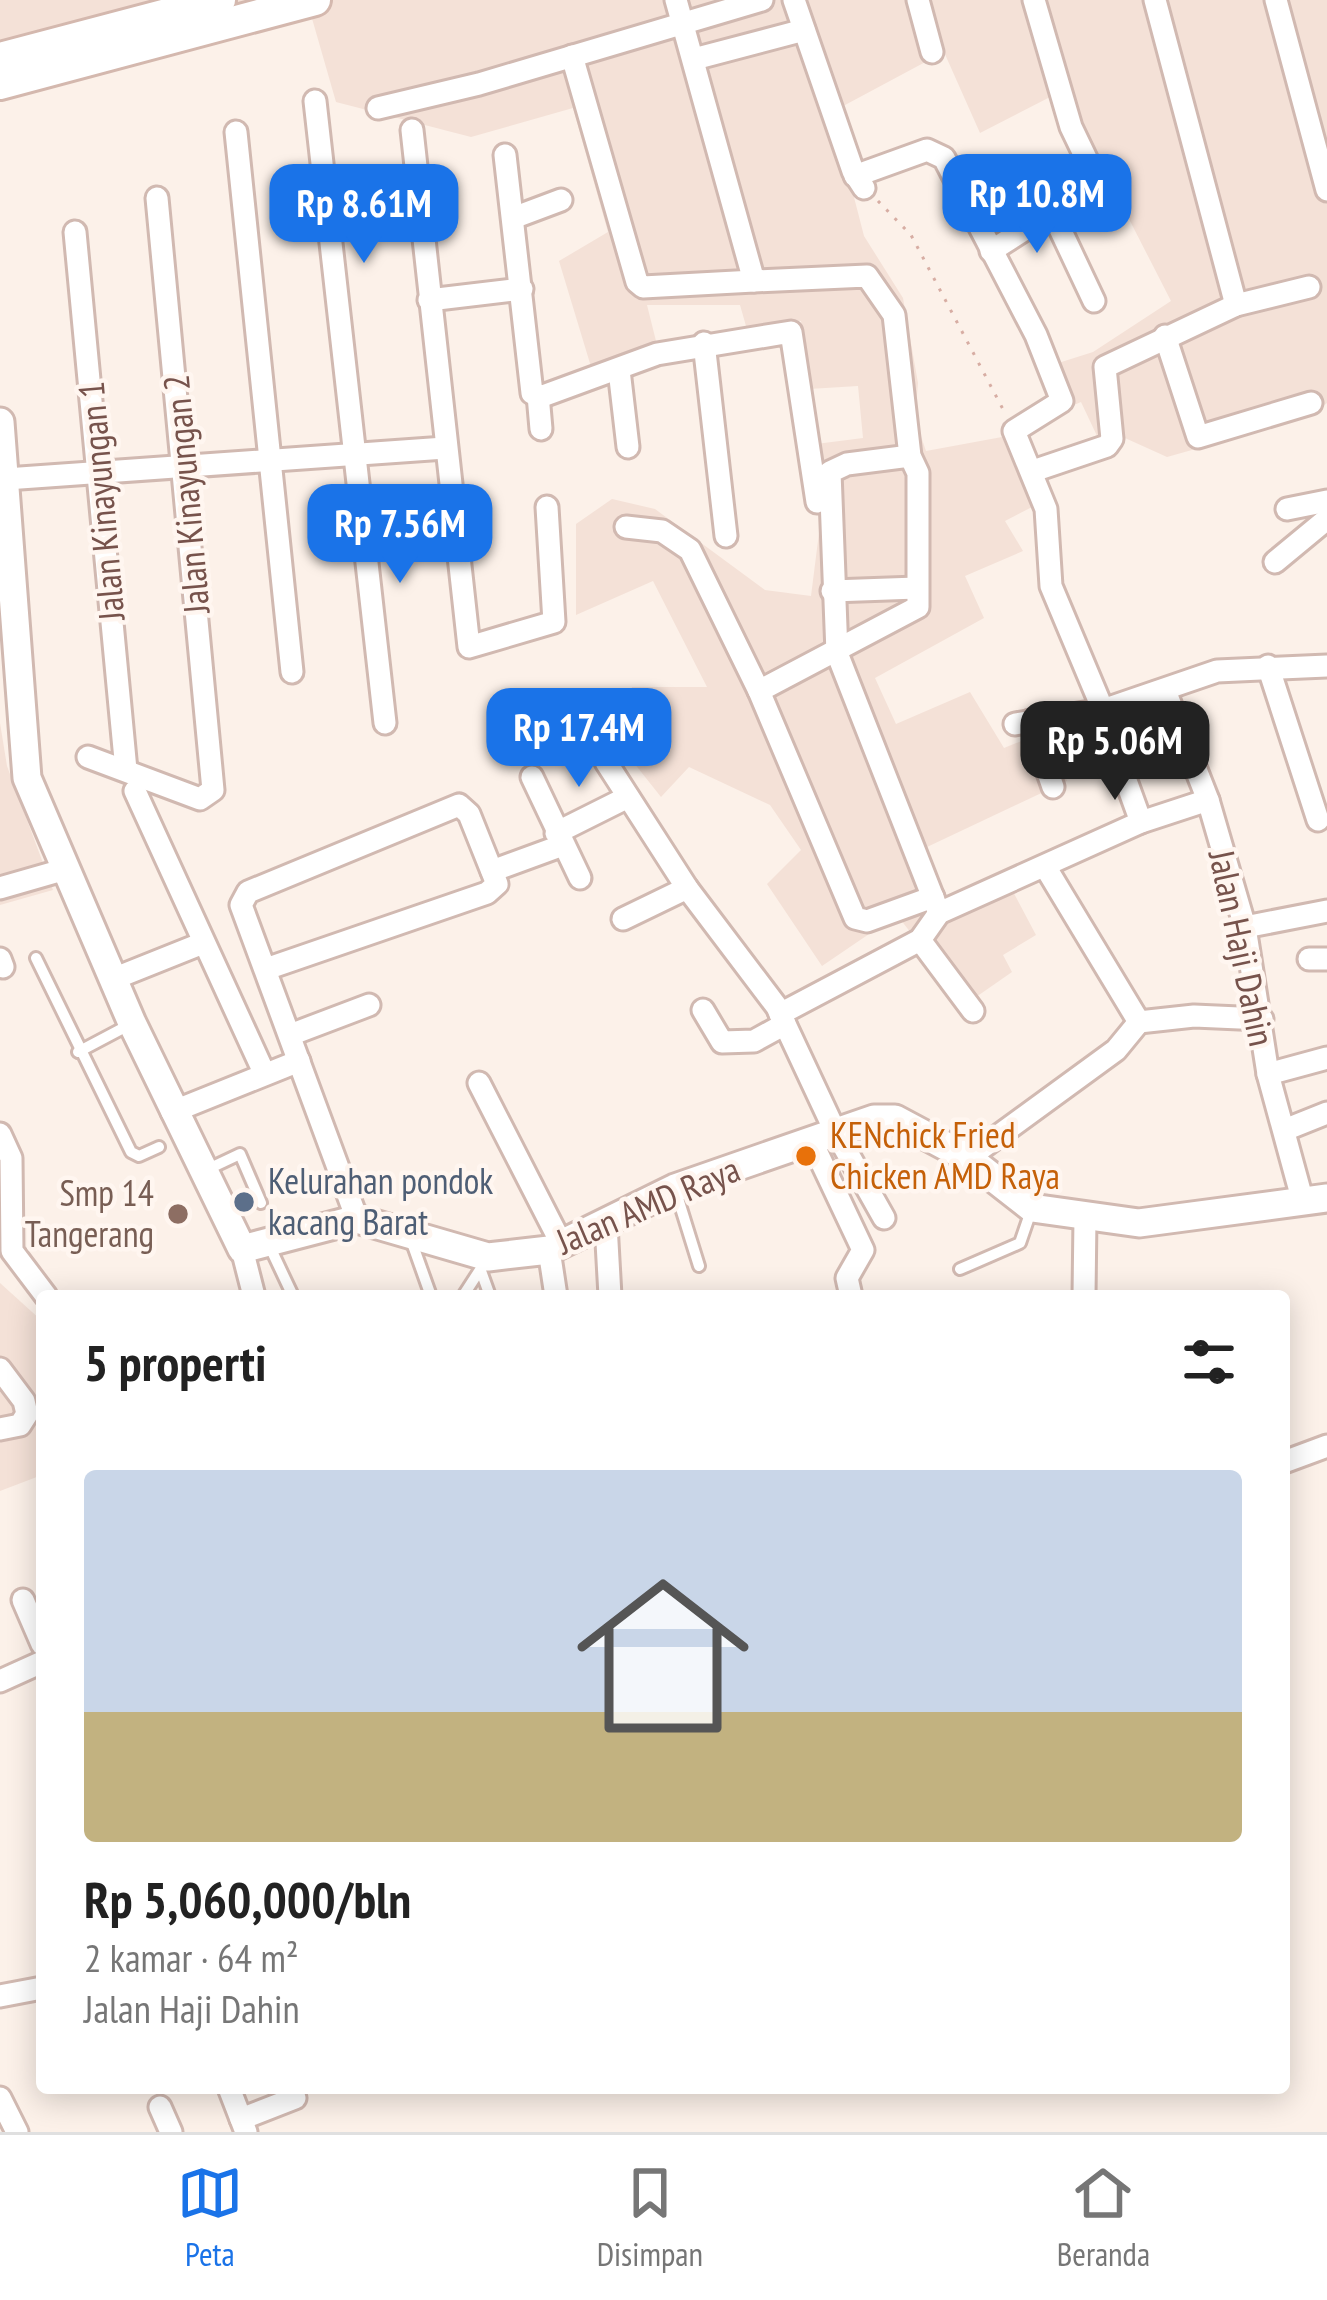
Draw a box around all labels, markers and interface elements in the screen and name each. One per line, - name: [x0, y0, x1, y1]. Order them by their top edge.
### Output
- pin: Rp 10.8M: [913, 154, 1161, 256]
- pin: Rp 8.61M: [240, 164, 488, 266]
- text: Rp 10.8M: [969, 167, 1105, 218]
- text: Rp 8.61M: [296, 177, 432, 228]
- street label: Jalan Kinayungan 2: [152, 373, 219, 616]
- street label: Jalan Kinayungan 1: [67, 380, 134, 623]
- pin: Rp 7.56M: [276, 484, 524, 586]
- text: Rp 7.56M: [334, 497, 466, 548]
- pin: Rp 17.4M: [455, 688, 703, 790]
- text: Rp 17.4M: [513, 701, 645, 752]
- pin: Rp 5.06M: [991, 701, 1239, 803]
- text: Rp 5.06M: [1047, 714, 1183, 765]
- street label: Jalan Haji Dahin: [1199, 845, 1286, 1050]
- place label: KENchick Fried Chicken AMD Raya: [830, 1111, 1060, 1199]
- marker: KENchick Fried Chicken AMD Raya: [793, 1143, 819, 1169]
- street label: Jalan AMD Raya: [548, 1145, 746, 1265]
- place label: Kelurahan pondok kacang Barat: [268, 1157, 493, 1245]
- place label: Smp 14 Tangerang: [25, 1169, 154, 1257]
- marker: Kelurahan pondok kacang Barat: [231, 1189, 257, 1215]
- marker: Smp 14 Tangerang: [165, 1201, 191, 1227]
- text: 5 properti: [84, 1329, 266, 1395]
- icon: filters: [1176, 1329, 1242, 1395]
- icon: home: [555, 1548, 771, 1764]
- text: Rp 5,060,000/bln: [84, 1866, 411, 1932]
- text: 2 kamar · 64 m²: [84, 1932, 299, 1983]
- text: Jalan Haji Dahin: [84, 1983, 300, 2034]
- tab: Peta: [177, 2160, 243, 2275]
- tab: Disimpan: [597, 2160, 703, 2275]
- tab: Beranda: [1057, 2160, 1150, 2275]

